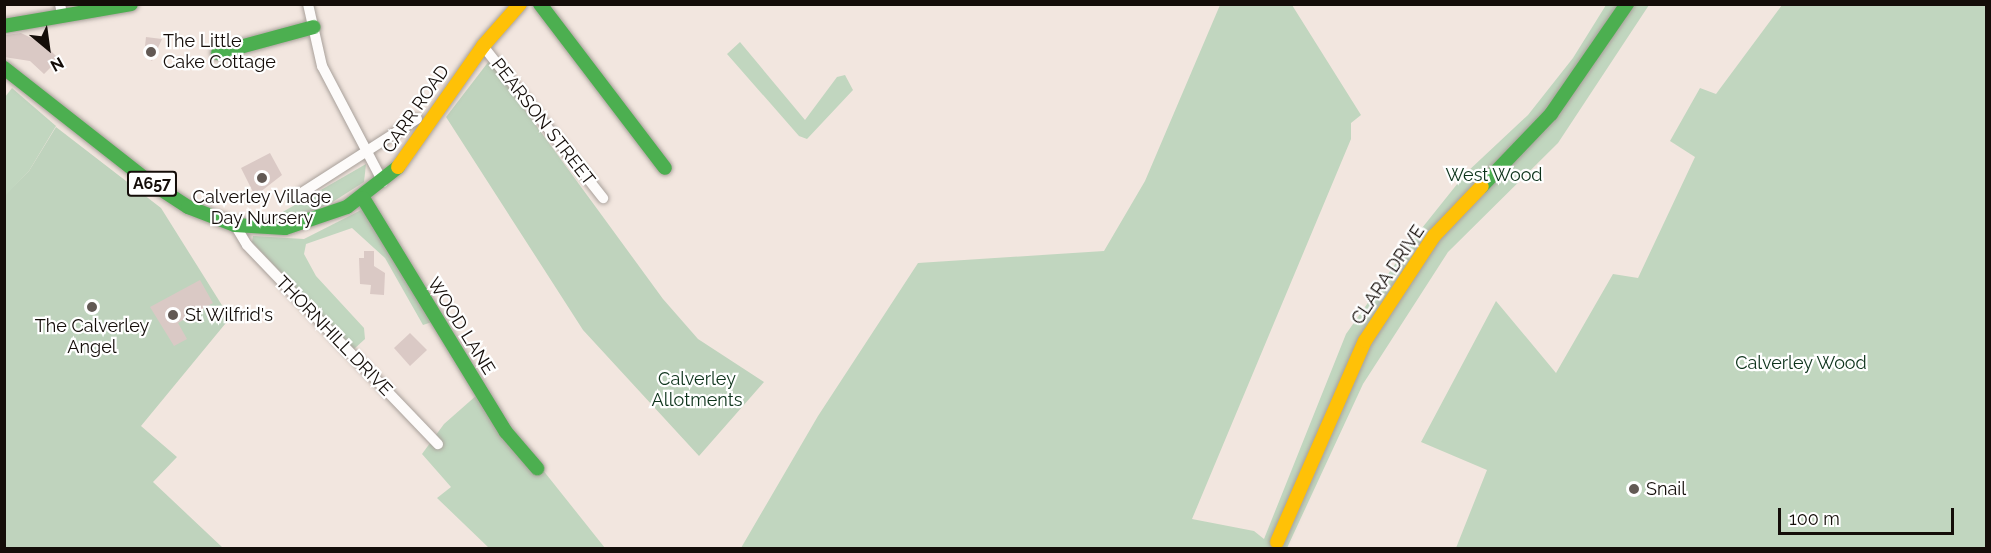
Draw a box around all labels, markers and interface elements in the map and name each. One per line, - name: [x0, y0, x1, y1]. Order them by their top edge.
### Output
- north arrow: [18, 18, 78, 78]
- place label: The Little Cake Cottage: [163, 31, 276, 74]
- marker: The Little Cake Cottage: [144, 45, 158, 59]
- text: N: [47, 53, 67, 75]
- street label: PEARSON STREET: [487, 54, 599, 190]
- street label: CARR ROAD: [378, 61, 454, 157]
- park label: West Wood: [1445, 164, 1543, 186]
- road number: A657: [126, 171, 178, 197]
- marker: Calverley Village Day Nursery: [255, 171, 269, 185]
- place label: Calverley Village Day Nursery: [192, 187, 332, 230]
- street label: CLARA DRIVE: [1347, 221, 1429, 329]
- street label: THORNHILL DRIVE: [271, 271, 397, 401]
- street label: WOOD LANE: [423, 273, 499, 379]
- marker: The Calverley Angel: [85, 300, 99, 314]
- place label: St Wilfrid's: [185, 304, 273, 326]
- marker: St Wilfrid's: [166, 308, 180, 322]
- place label: The Calverley Angel: [35, 316, 149, 358]
- park label: Calverley Wood: [1735, 352, 1867, 374]
- park label: Calverley Allotments: [652, 369, 742, 412]
- place label: Snail: [1646, 478, 1686, 500]
- marker: Snail: [1627, 482, 1641, 496]
- scale bar: [1781, 496, 1956, 534]
- text: 100 m: [1789, 508, 1840, 529]

